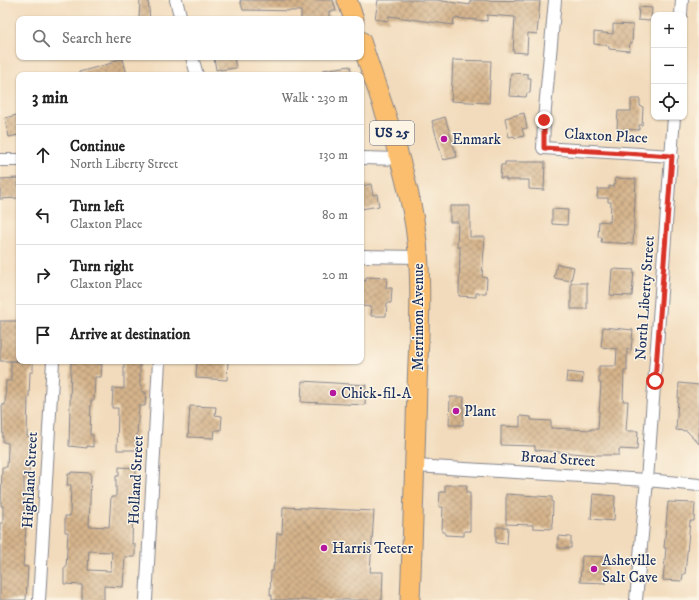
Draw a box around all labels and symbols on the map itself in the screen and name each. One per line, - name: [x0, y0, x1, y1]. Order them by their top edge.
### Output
- route end: [535, 111, 553, 129]
- road number: US 25: [370, 121, 414, 145]
- street label: Claxton Place: [564, 124, 648, 148]
- place label: Enmark: [452, 130, 502, 149]
- marker: Enmark: [439, 134, 449, 144]
- street label: North Liberty Street: [631, 235, 659, 361]
- street label: Merrimon Avenue: [409, 263, 428, 371]
- route start: [646, 372, 664, 390]
- place label: Chick-fil-A: [341, 384, 412, 403]
- marker: Chick-fil-A: [328, 388, 338, 398]
- place label: Plant: [464, 402, 496, 421]
- marker: Plant: [451, 406, 461, 416]
- street label: Highland Street: [18, 431, 42, 529]
- street label: Holland Street: [124, 435, 148, 525]
- street label: Broad Street: [520, 447, 596, 471]
- place label: Harris Teeter: [332, 539, 414, 558]
- marker: Harris Teeter: [319, 543, 329, 553]
- place label: Asheville Salt Cave: [602, 551, 658, 587]
- marker: Asheville Salt Cave: [589, 564, 599, 574]

